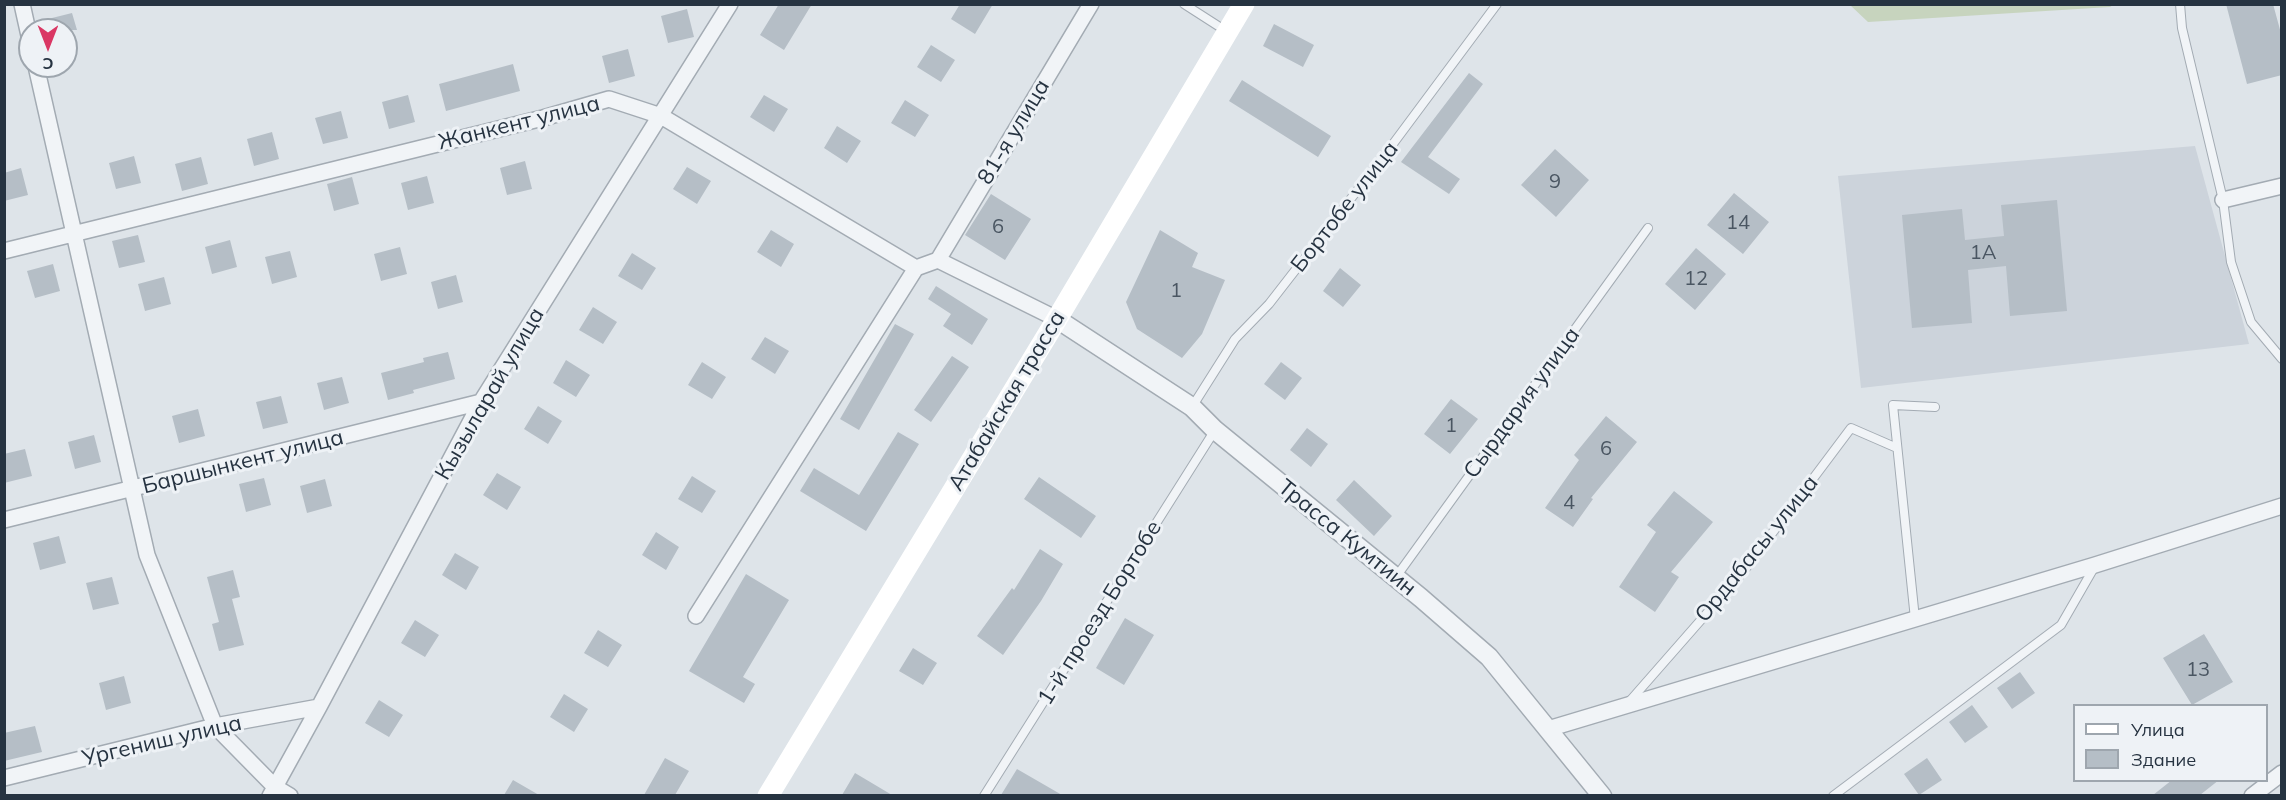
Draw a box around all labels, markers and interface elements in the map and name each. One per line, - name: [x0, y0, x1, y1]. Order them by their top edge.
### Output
- north arrow: [18, 18, 78, 78]
- text: С: [43, 54, 53, 74]
- street label: 81-я улица: [972, 75, 1056, 189]
- street label: Жанкент улица: [436, 90, 602, 156]
- street label: Бортобе улица: [1286, 136, 1404, 278]
- house number: 9: [1549, 170, 1561, 194]
- house number: 14: [1726, 211, 1750, 235]
- house number: 6: [992, 215, 1004, 239]
- house number: 1А: [1970, 241, 1996, 265]
- house number: 12: [1684, 267, 1708, 291]
- house number: 1: [1170, 279, 1182, 303]
- street label: Кызыларай улица: [430, 303, 550, 485]
- street label: Атабайская трасса: [943, 306, 1071, 496]
- street label: Сырдария улица: [1458, 322, 1586, 484]
- house number: 1: [1445, 414, 1457, 438]
- street label: Баршынкент улица: [140, 424, 346, 500]
- house number: 6: [1600, 437, 1612, 461]
- street label: Ордабасы улица: [1690, 470, 1824, 628]
- street label: Трасса Кумтиин: [1273, 474, 1421, 602]
- house number: 4: [1563, 491, 1575, 515]
- street label: 1-й проезд Бортобе: [1033, 516, 1167, 710]
- house number: 13: [2186, 658, 2210, 682]
- legend: [2073, 704, 2268, 782]
- street label: Ургениш улица: [80, 710, 244, 772]
- text: Улица: [2131, 718, 2185, 741]
- text: Здание: [2131, 748, 2196, 771]

